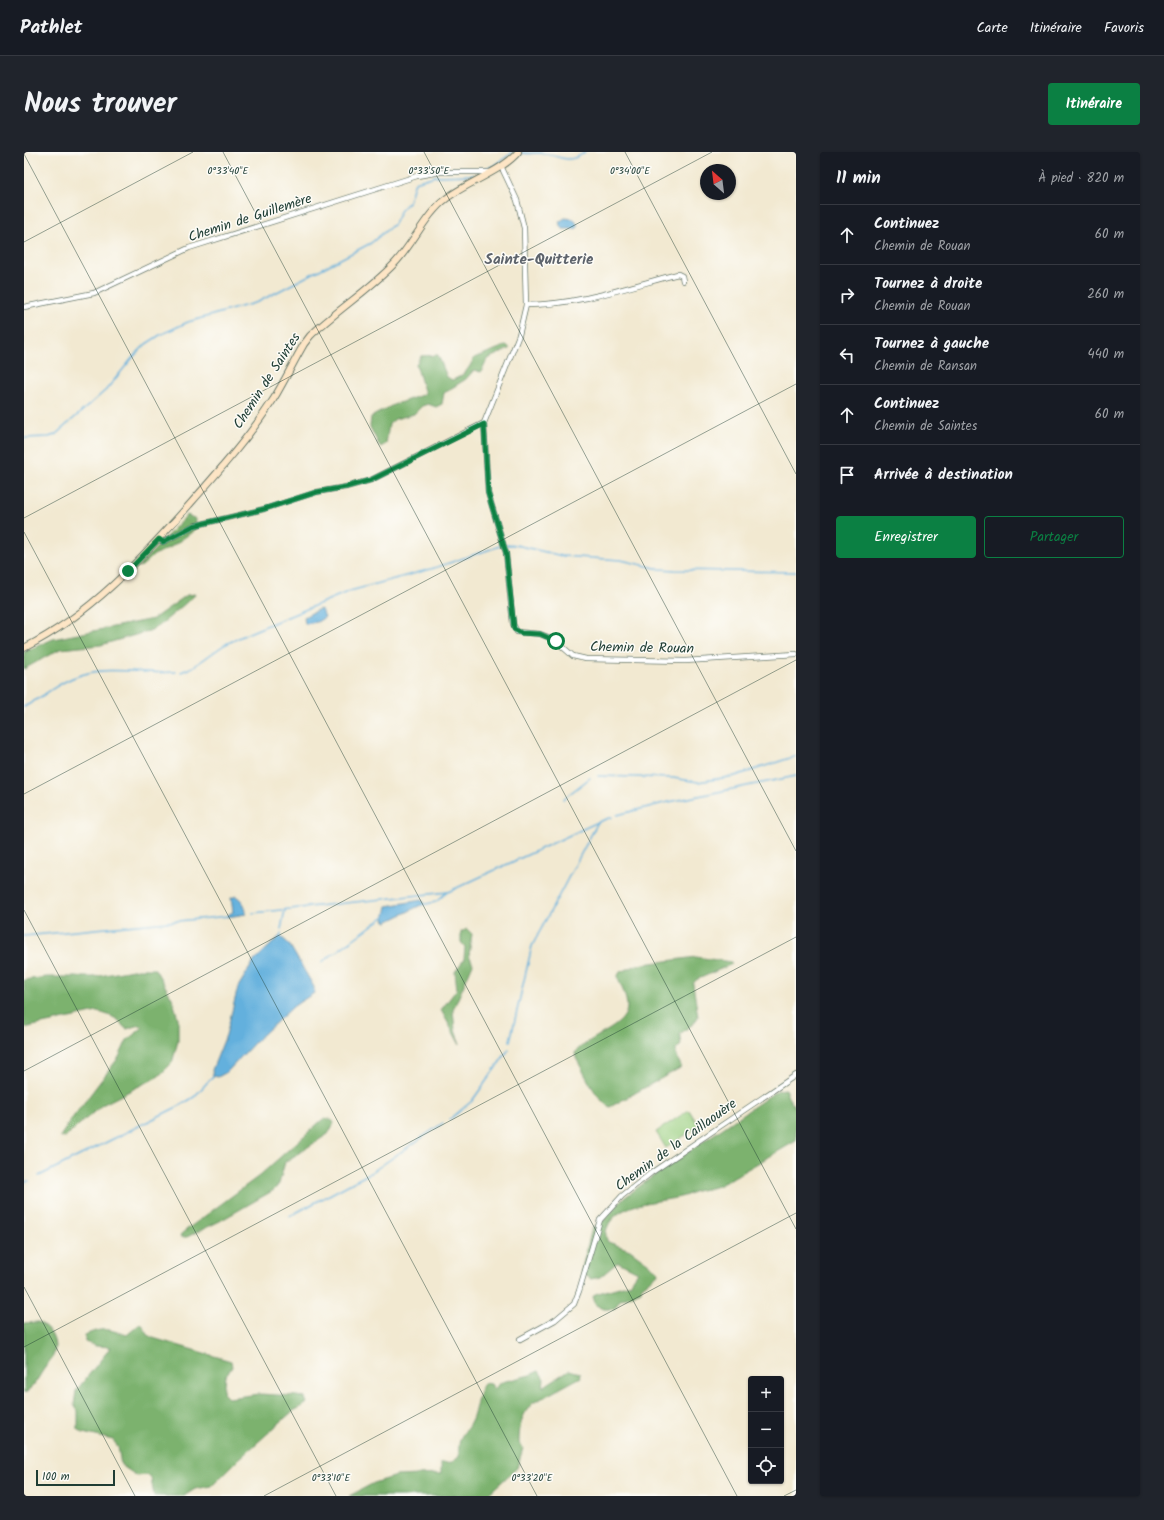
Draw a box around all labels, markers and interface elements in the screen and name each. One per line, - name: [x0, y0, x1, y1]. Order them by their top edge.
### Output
- text: Pathlet: [20, 13, 82, 43]
- text: Carte: [976, 17, 1008, 39]
- text: Itinéraire: [1030, 17, 1082, 39]
- text: Favoris: [1104, 17, 1144, 39]
- text: Nous trouver: [24, 82, 177, 127]
- button: Itinéraire: [1048, 83, 1140, 125]
- text: 0°33'40"E: [208, 163, 250, 179]
- text: 0°33'50"E: [409, 163, 451, 179]
- text: 0°34'00"E: [610, 163, 651, 179]
- north arrow: [700, 164, 736, 200]
- text: 11 min: [836, 165, 881, 192]
- text: À pied · 820 m: [1038, 168, 1124, 189]
- street label: Chemin de Guillemère: [185, 187, 315, 248]
- text: Continuez: [874, 212, 939, 236]
- icon: ahead: [836, 224, 858, 246]
- text: 60 m: [1095, 224, 1124, 245]
- text: Chemin de Rouan: [874, 236, 971, 257]
- district label: Sainte-Quitterie: [485, 248, 594, 272]
- text: Tournez à droite: [874, 272, 982, 296]
- icon: right: [836, 284, 858, 306]
- text: 260 m: [1087, 284, 1124, 305]
- text: Chemin de Rouan: [874, 296, 971, 317]
- street label: Chemin de Saintes: [228, 328, 307, 434]
- text: Tournez à gauche: [874, 332, 989, 356]
- icon: left: [836, 344, 858, 366]
- text: 440 m: [1088, 344, 1124, 365]
- text: Chemin de Ransan: [874, 356, 977, 377]
- text: Continuez: [874, 392, 939, 416]
- icon: ahead: [836, 404, 858, 426]
- text: 60 m: [1095, 404, 1124, 425]
- text: Chemin de Saintes: [874, 416, 977, 437]
- text: Arrivée à destination: [874, 463, 1013, 487]
- icon: arrive: [836, 464, 858, 486]
- button: Enregistrer: [836, 516, 976, 558]
- button: Partager: [984, 516, 1124, 558]
- route end: [119, 562, 137, 580]
- route start: [547, 632, 565, 650]
- street label: Chemin de Rouan: [590, 636, 694, 660]
- street label: Chemin de la Caillaouère: [610, 1093, 742, 1197]
- map controls: [748, 1376, 784, 1484]
- button: +: [748, 1376, 784, 1412]
- button: −: [748, 1412, 784, 1448]
- button: locate: [748, 1448, 784, 1484]
- scale bar: [36, 1468, 115, 1487]
- text: 100 m: [42, 1468, 70, 1486]
- text: 0°33'10"E: [312, 1470, 351, 1486]
- text: 0°33'20"E: [511, 1470, 554, 1486]

